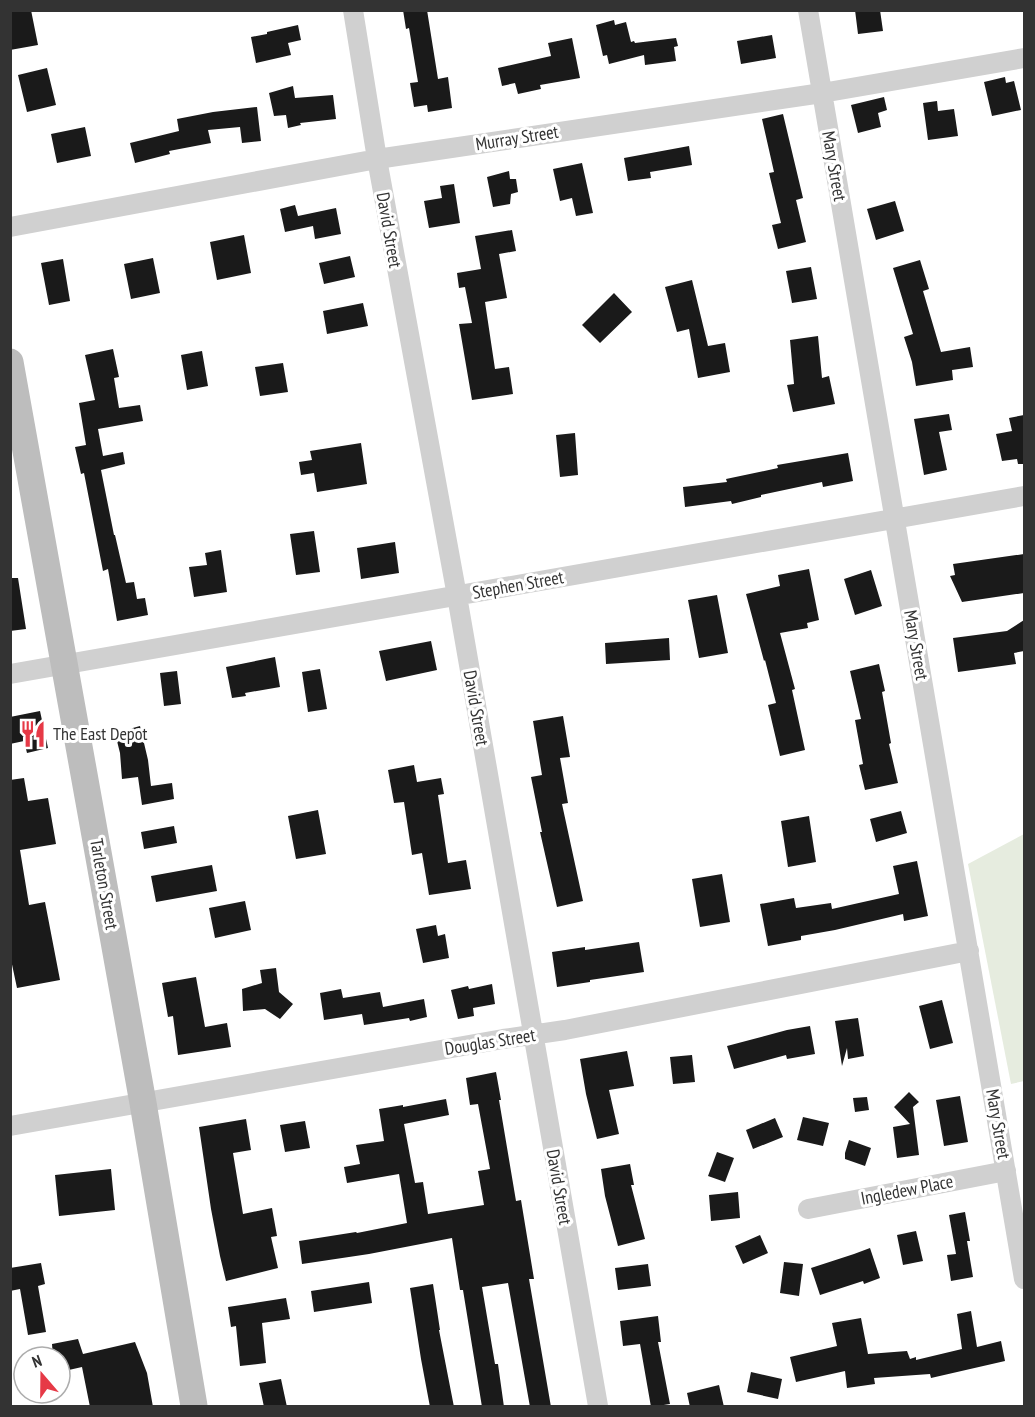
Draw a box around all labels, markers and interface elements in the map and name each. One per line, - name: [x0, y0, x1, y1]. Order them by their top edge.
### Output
- street label: Murray Street: [474, 120, 560, 155]
- street label: Mary Street: [817, 129, 852, 203]
- street label: David Street: [372, 190, 407, 270]
- street label: Stephen Street: [471, 565, 565, 604]
- street label: Mary Street: [899, 608, 934, 682]
- street label: David Street: [459, 668, 494, 748]
- restaurant icon: The East Depot: [18, 719, 48, 749]
- place label: The East Depot: [53, 722, 147, 745]
- street label: Tarleton Street: [85, 837, 124, 931]
- street label: Douglas Street: [443, 1023, 537, 1060]
- street label: Mary Street: [981, 1087, 1016, 1161]
- street label: David Street: [542, 1147, 577, 1227]
- street label: Ingledew Place: [859, 1169, 955, 1210]
- north arrow: [12, 1345, 72, 1405]
- text: N: [29, 1350, 44, 1372]

